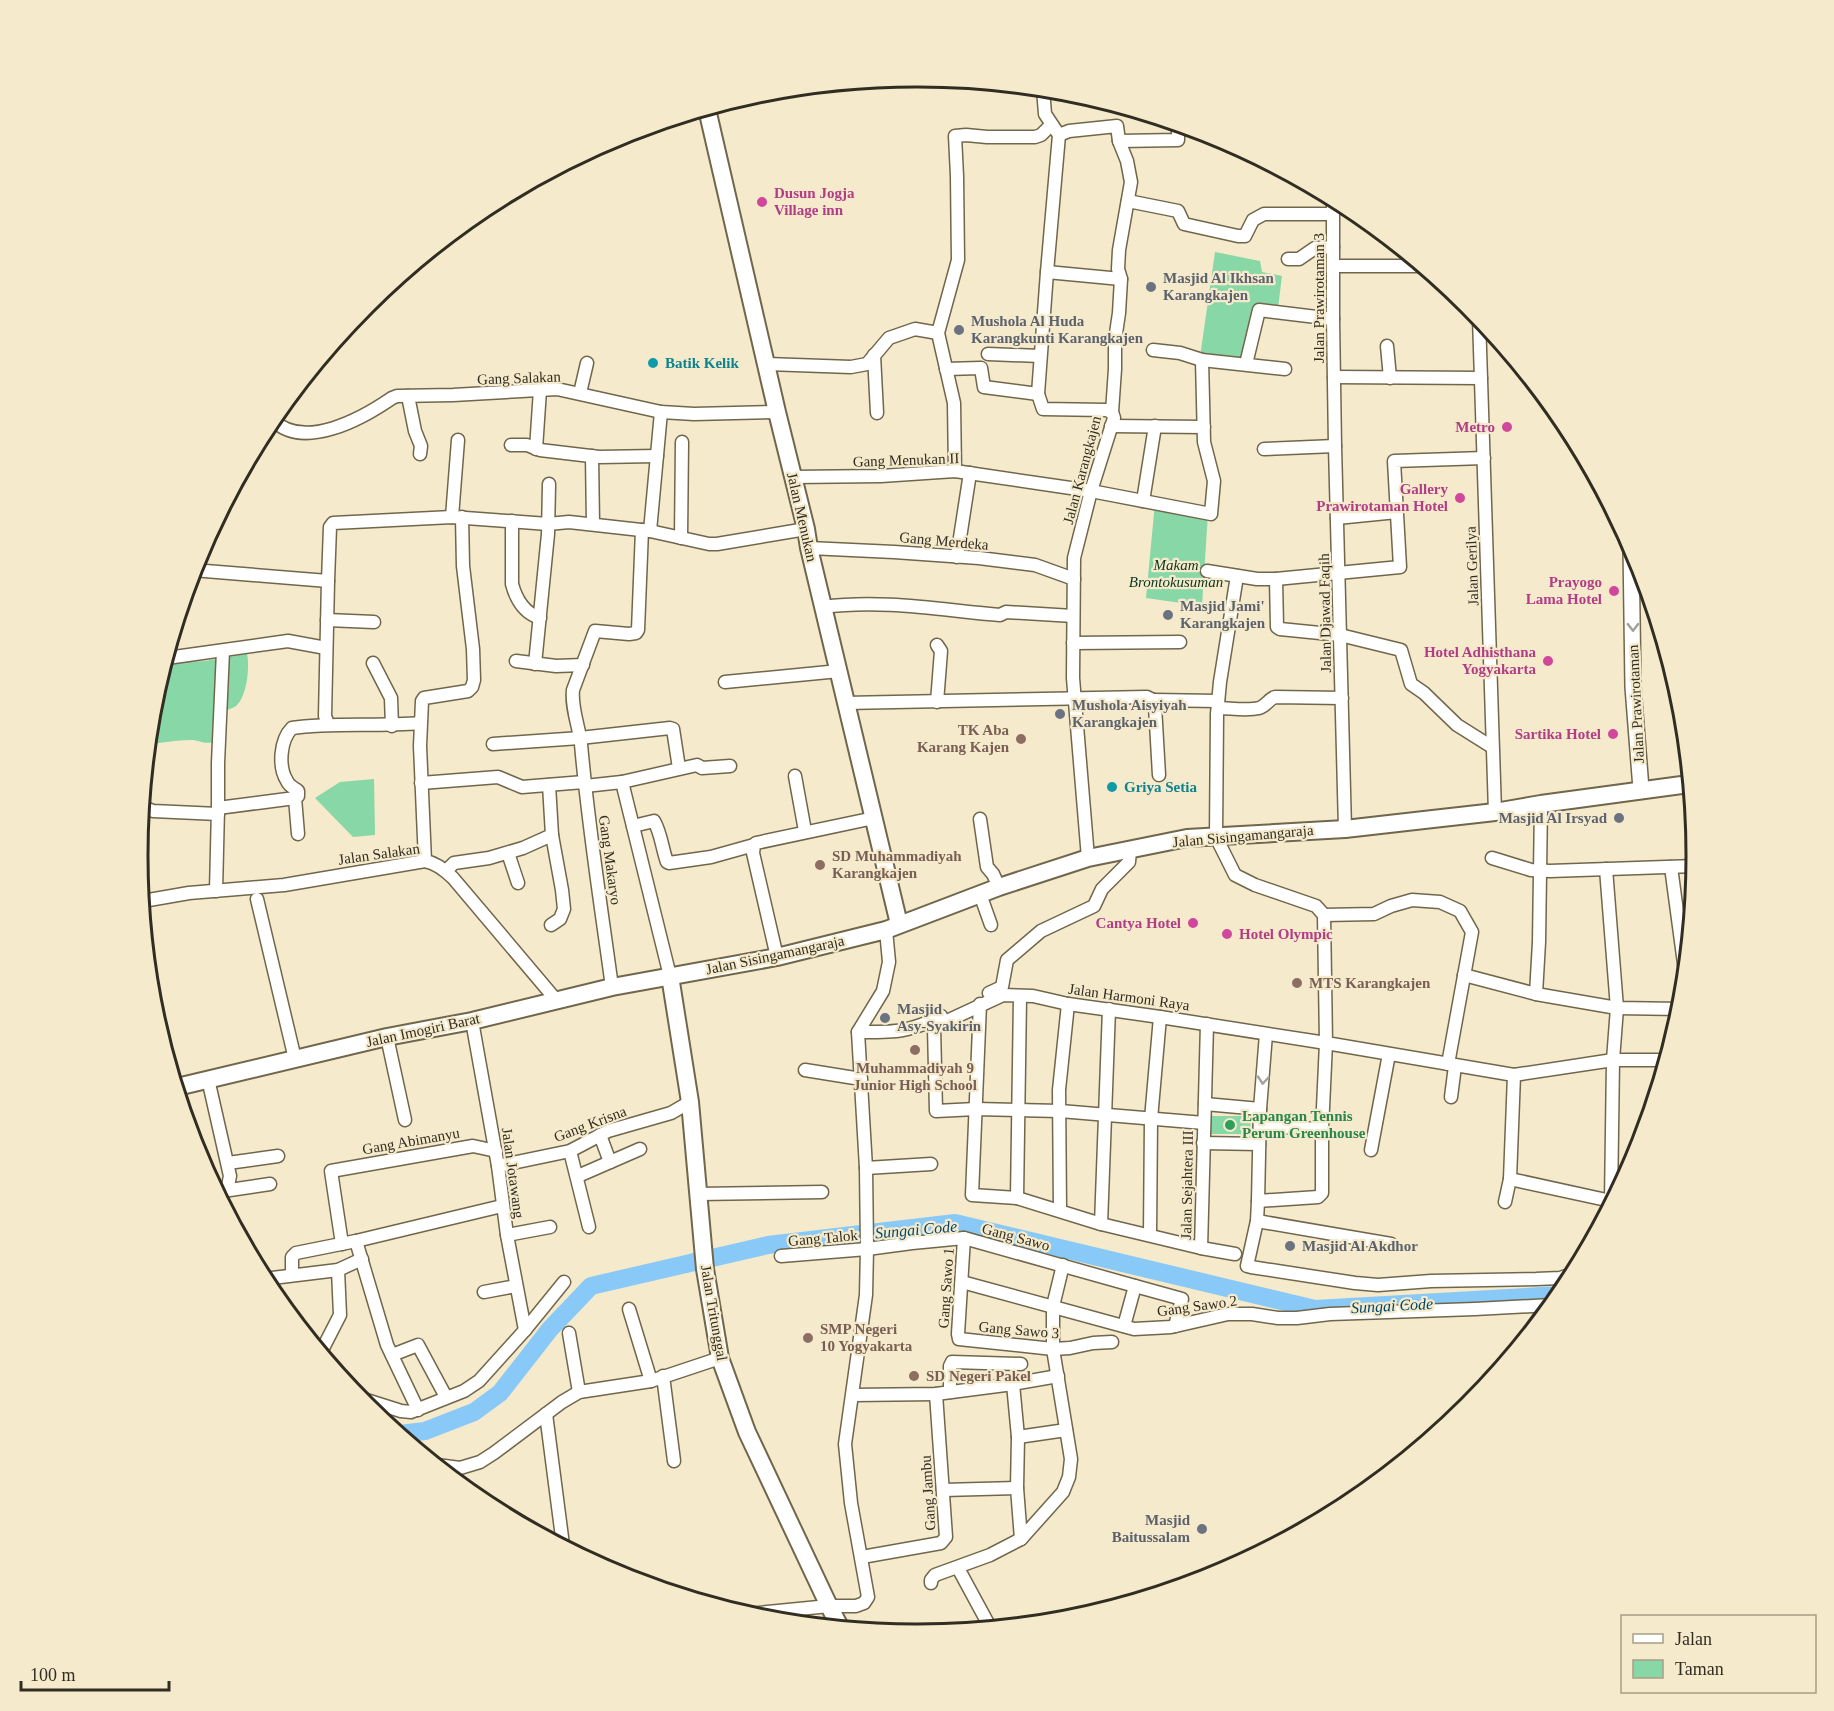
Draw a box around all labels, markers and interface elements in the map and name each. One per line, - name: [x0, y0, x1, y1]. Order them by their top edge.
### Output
- place label: Dusun Jogja Village inn: [774, 185, 855, 218]
- marker: Dusun Jogja Village inn: [755, 195, 769, 209]
- street label: Jalan Prawirotaman 3: [1311, 233, 1327, 363]
- place label: Masjid Al Ikhsan Karangkajen: [1163, 270, 1275, 303]
- marker: Masjid Al Ikhsan Karangkajen: [1144, 280, 1158, 294]
- place label: Mushola Al Huda Karangkunti Karangkajen: [971, 313, 1144, 346]
- marker: Mushola Al Huda Karangkunti Karangkajen: [952, 323, 966, 337]
- place label: Batik Kelik: [665, 355, 739, 371]
- marker: Batik Kelik: [646, 356, 660, 370]
- street label: Gang Salakan: [477, 369, 562, 387]
- street label: Jalan Karangkajen: [1060, 414, 1104, 526]
- place label: Metro: [1455, 419, 1495, 435]
- marker: Metro: [1500, 420, 1514, 434]
- street label: Gang Menukan II: [852, 450, 960, 470]
- street label: Jalan Menukan: [784, 471, 820, 564]
- place label: Gallery Prawirotaman Hotel: [1316, 481, 1448, 514]
- marker: Gallery Prawirotaman Hotel: [1453, 491, 1467, 505]
- street label: Jalan Gerilya: [1463, 526, 1481, 606]
- street label: Gang Merdeka: [899, 529, 990, 553]
- street label: Jalan Djawad Faqih: [1316, 553, 1334, 673]
- park label: Makam Brontokusuman: [1129, 557, 1223, 590]
- place label: Prayogo Lama Hotel: [1526, 574, 1602, 607]
- marker: Prayogo Lama Hotel: [1607, 584, 1621, 598]
- place label: Masjid Jami' Karangkajen: [1180, 598, 1266, 631]
- marker: Masjid Jami' Karangkajen: [1161, 608, 1175, 622]
- one-way arrow: [1626, 622, 1639, 631]
- place label: Hotel Adhisthana Yogyakarta: [1424, 644, 1536, 677]
- street label: Jalan Prawirotaman: [1625, 644, 1647, 764]
- marker: Hotel Adhisthana Yogyakarta: [1541, 654, 1555, 668]
- place label: Mushola Aisyiyah Karangkajen: [1072, 697, 1187, 730]
- marker: Mushola Aisyiyah Karangkajen: [1053, 707, 1067, 721]
- place label: TK Aba Karang Kajen: [917, 722, 1010, 755]
- place label: Sartika Hotel: [1515, 726, 1601, 742]
- marker: Sartika Hotel: [1606, 727, 1620, 741]
- marker: TK Aba Karang Kajen: [1014, 732, 1028, 746]
- place label: Griya Setia: [1124, 779, 1197, 795]
- marker: Griya Setia: [1105, 780, 1119, 794]
- place label: Masjid Al Irsyad: [1499, 810, 1608, 826]
- marker: Masjid Al Irsyad: [1612, 811, 1626, 825]
- street label: Gang Makaryo: [596, 814, 624, 906]
- street label: Jalan Sisingamangaraja: [1172, 822, 1314, 850]
- street label: Jalan Salakan: [337, 840, 421, 868]
- place label: SD Muhammadiyah Karangkajen: [832, 848, 962, 881]
- marker: SD Muhammadiyah Karangkajen: [813, 858, 827, 872]
- place label: Cantya Hotel: [1096, 915, 1181, 931]
- marker: Cantya Hotel: [1186, 916, 1200, 930]
- place label: Hotel Olympic: [1239, 926, 1333, 942]
- marker: Hotel Olympic: [1220, 927, 1234, 941]
- street label: Jalan Sisingamangaraja: [704, 932, 846, 978]
- place label: MTS Karangkajen: [1309, 975, 1431, 991]
- marker: MTS Karangkajen: [1290, 976, 1304, 990]
- street label: Jalan Harmoni Raya: [1067, 981, 1191, 1013]
- place label: Masjid Asy-Syakirin: [897, 1001, 982, 1034]
- street label: Jalan Imogiri Barat: [365, 1010, 482, 1050]
- marker: Masjid Asy-Syakirin: [878, 1011, 892, 1025]
- marker: Muhammadiyah 9 Junior High School: [908, 1043, 922, 1057]
- place label: Muhammadiyah 9 Junior High School: [853, 1060, 977, 1093]
- one-way arrow: [1257, 1076, 1270, 1085]
- street label: Gang Krisna: [552, 1103, 629, 1145]
- place label: Lapangan Tennis Perum Greenhouse: [1242, 1108, 1366, 1141]
- marker: Lapangan Tennis Perum Greenhouse: [1223, 1118, 1237, 1132]
- street label: Gang Abimanyu: [361, 1124, 461, 1157]
- street label: Jalan Jotawang: [499, 1127, 527, 1220]
- street label: Jalan Sejahtera III: [1178, 1130, 1196, 1240]
- water label: Sungai Code: [874, 1217, 958, 1243]
- street label: Gang Sawo: [980, 1220, 1052, 1254]
- street label: Gang Talok: [787, 1227, 859, 1249]
- place label: Masjid Al Akdhor: [1302, 1238, 1418, 1254]
- marker: Masjid Al Akdhor: [1283, 1239, 1297, 1253]
- street label: Gang Sawo 1: [935, 1247, 957, 1329]
- street label: Jalan Tritunggal: [698, 1264, 730, 1362]
- street label: Gang Sawo 2: [1156, 1292, 1238, 1320]
- water label: Sungai Code: [1351, 1295, 1434, 1317]
- street label: Gang Sawo 3: [978, 1319, 1060, 1341]
- place label: SMP Negeri 10 Yogyakarta: [820, 1321, 913, 1354]
- marker: SMP Negeri 10 Yogyakarta: [801, 1331, 815, 1345]
- place label: SD Negeri Pakel: [926, 1368, 1031, 1384]
- marker: SD Negeri Pakel: [907, 1369, 921, 1383]
- street label: Gang Jambu: [917, 1454, 939, 1531]
- place label: Masjid Baitussalam: [1112, 1512, 1191, 1545]
- marker: Masjid Baitussalam: [1195, 1522, 1209, 1536]
- legend: [1621, 1615, 1816, 1693]
- text: Jalan: [1675, 1629, 1712, 1649]
- scale bar: [21, 1654, 170, 1692]
- text: Taman: [1675, 1659, 1724, 1679]
- text: 100 m: [30, 1665, 76, 1685]

